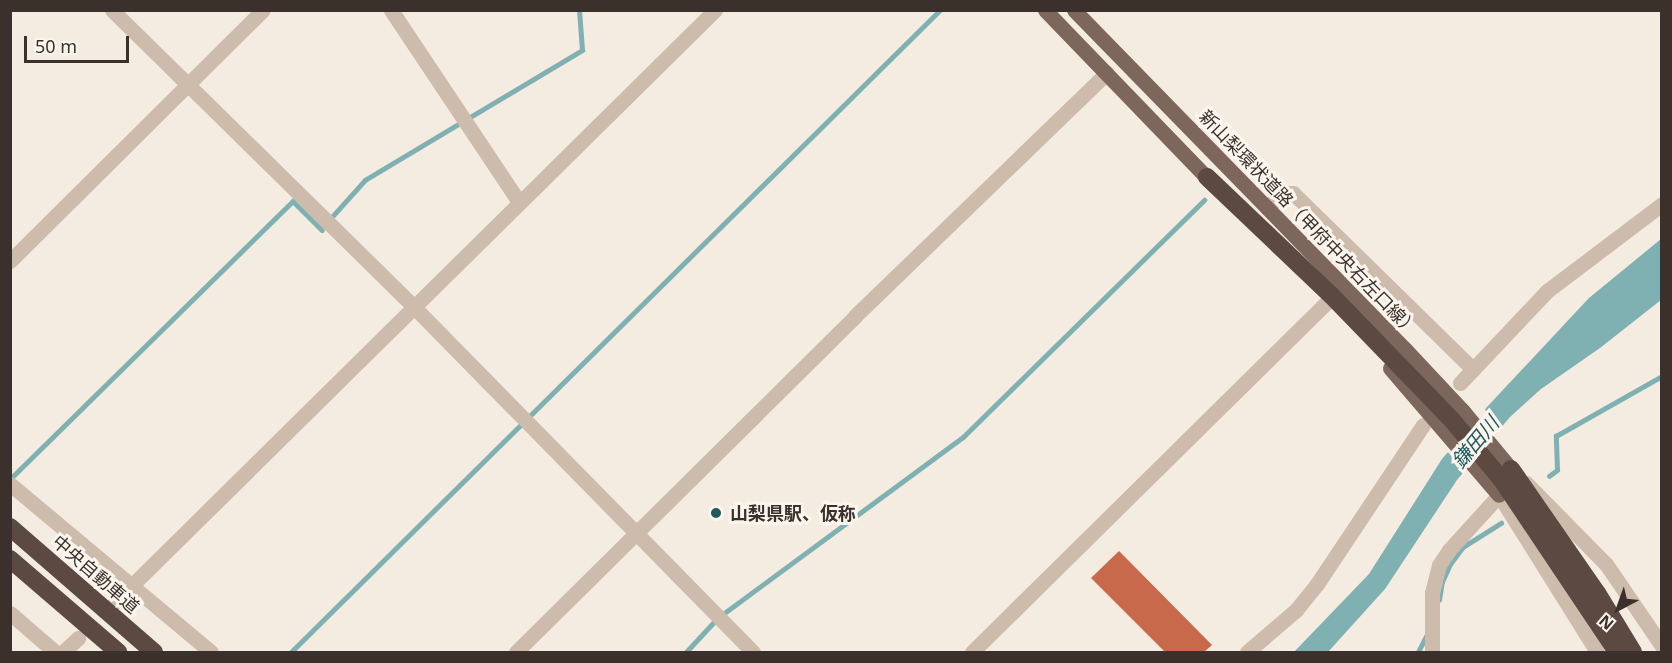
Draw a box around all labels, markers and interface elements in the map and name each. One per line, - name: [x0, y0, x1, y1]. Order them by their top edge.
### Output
- scale bar: [27, 24, 132, 62]
- text: 50 m: [35, 34, 77, 58]
- street label: 新山梨環状道路（甲府中央右左口線）: [1195, 105, 1423, 341]
- water label: 鎌田川: [1447, 411, 1503, 473]
- place label: 山梨県駅、仮称: [730, 502, 856, 524]
- marker: 山梨県駅、仮称: [707, 504, 725, 522]
- street label: 中央自動車道: [48, 530, 144, 618]
- north arrow: [1588, 579, 1648, 639]
- text: N: [1594, 610, 1618, 635]

